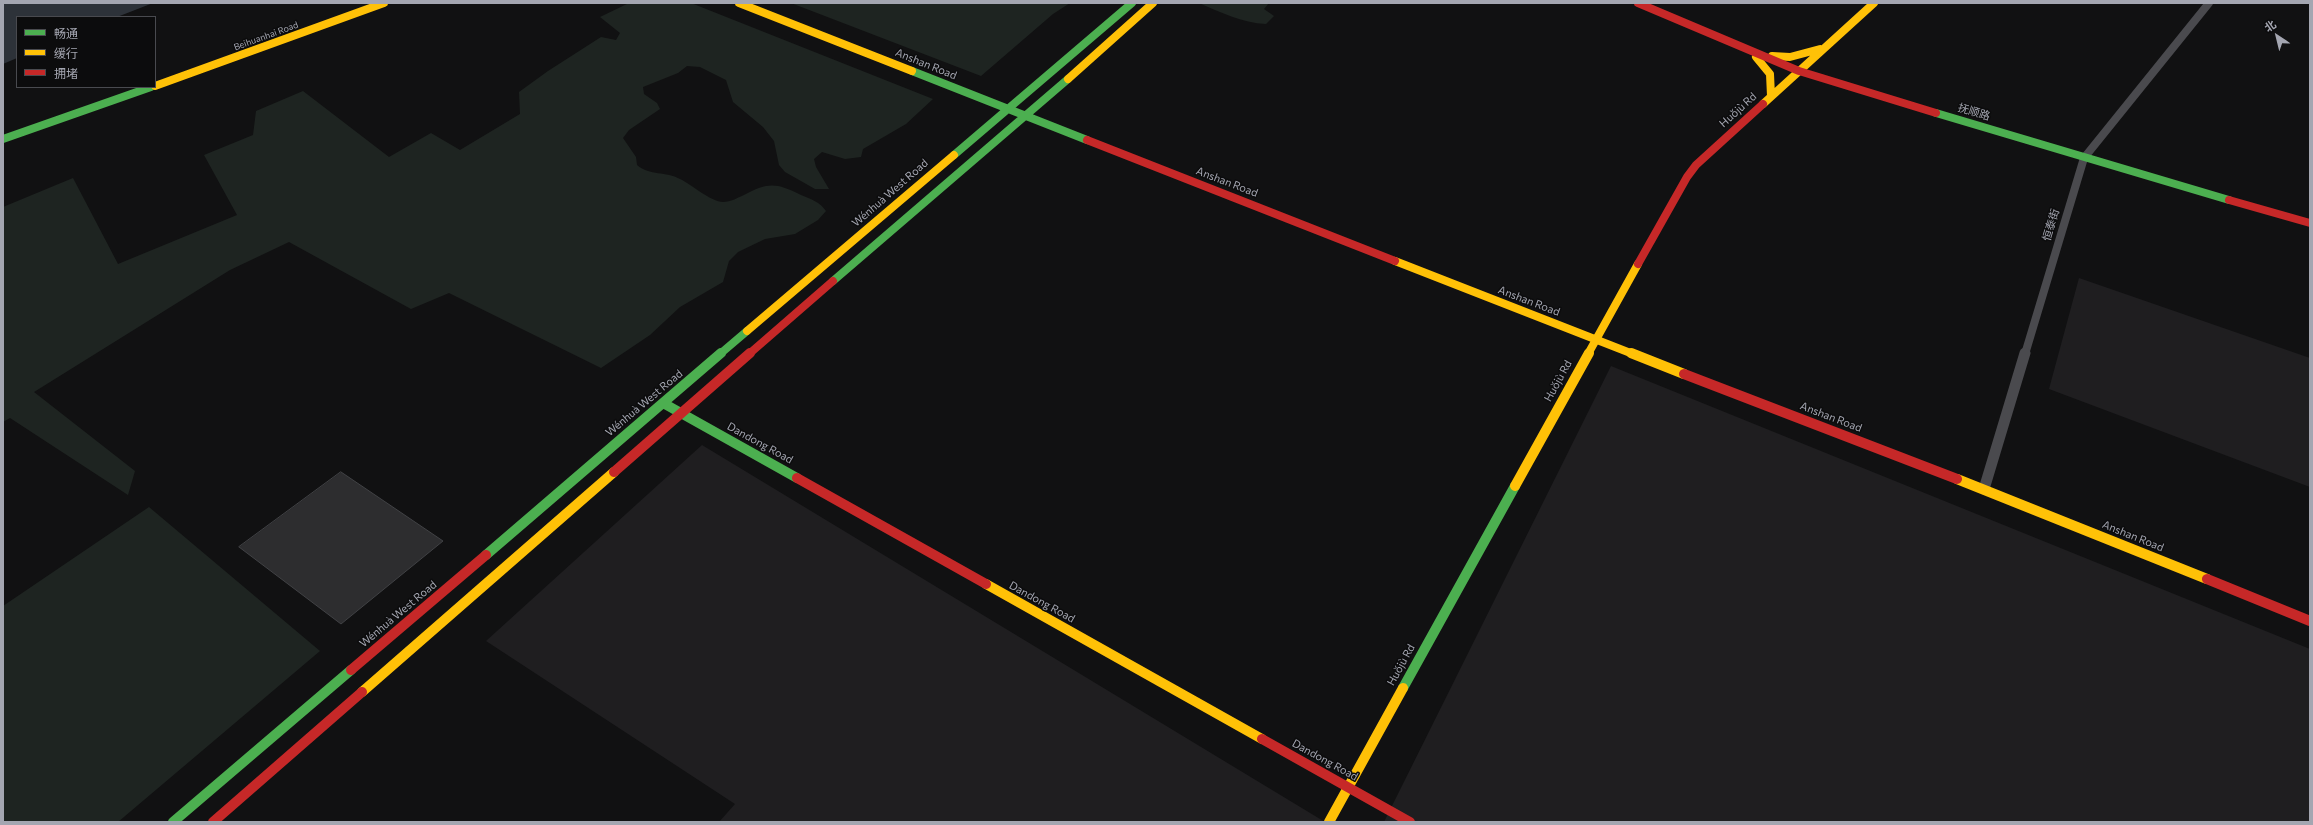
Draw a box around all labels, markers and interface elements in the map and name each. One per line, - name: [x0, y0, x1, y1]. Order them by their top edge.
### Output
- legend: [16, 16, 156, 88]
- north arrow: [2257, 16, 2297, 56]
- text: 北: [2262, 17, 2278, 34]
- street label: Beihuanhai Road: [232, 19, 300, 53]
- text: 畅通: [54, 26, 78, 40]
- text: 缓行: [54, 46, 78, 60]
- street label: Anshan Road: [893, 46, 959, 82]
- text: 拥堵: [54, 66, 78, 80]
- street label: Huǒjù Rd: [1717, 90, 1759, 130]
- street label: 抚顺路: [1956, 101, 1992, 123]
- street label: Wénhuà West Road: [849, 156, 931, 230]
- street label: Anshan Road: [1194, 164, 1260, 200]
- street label: 恒泰街: [2040, 207, 2062, 243]
- street label: Anshan Road: [1496, 283, 1562, 319]
- street label: Huǒjù Rd: [1541, 358, 1575, 404]
- street label: Wénhuà West Road: [603, 367, 685, 439]
- street label: Anshan Road: [1798, 399, 1864, 435]
- street label: Dandong Road: [725, 419, 795, 467]
- street label: Anshan Road: [2100, 518, 2166, 554]
- street label: Wénhuà West Road: [357, 578, 439, 650]
- street label: Dandong Road: [1007, 578, 1077, 626]
- street label: Huǒjù Rd: [1384, 642, 1418, 688]
- street label: Dandong Road: [1290, 736, 1360, 784]

